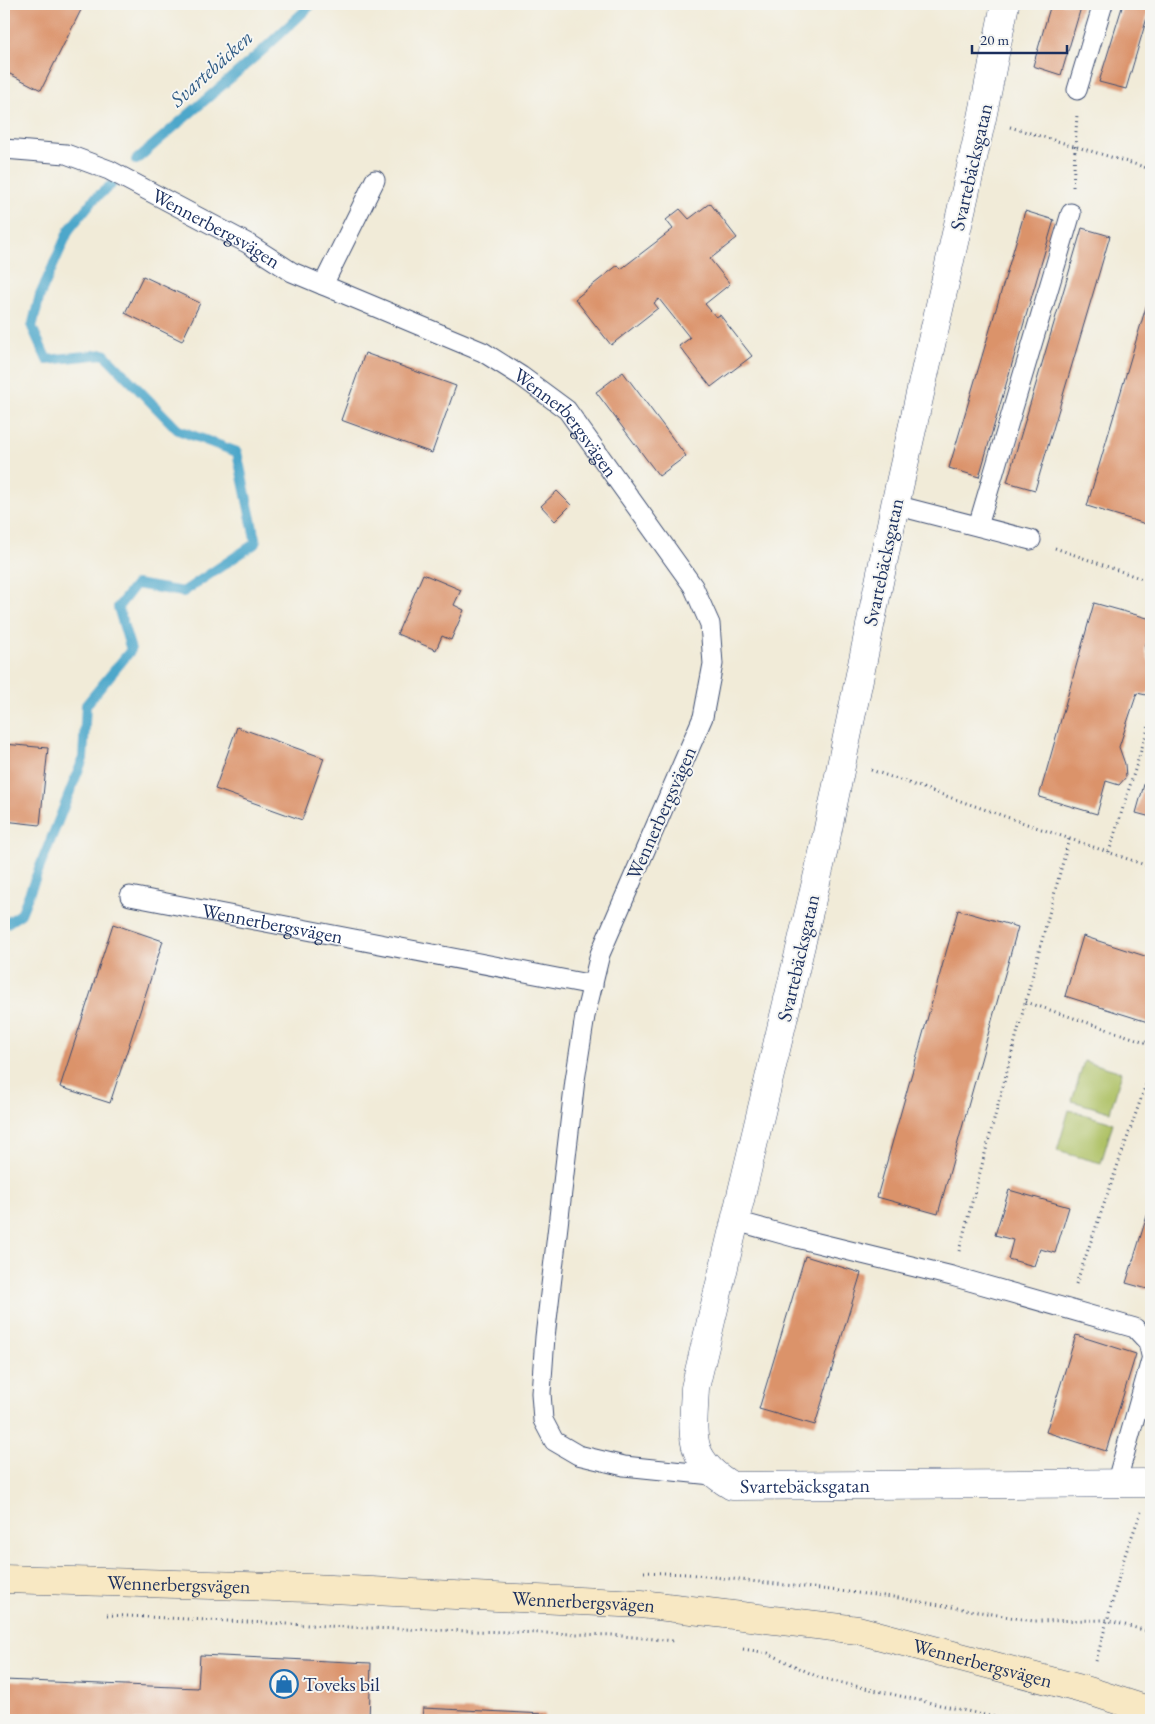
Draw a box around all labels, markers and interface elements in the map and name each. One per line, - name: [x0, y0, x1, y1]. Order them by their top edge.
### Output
- scale bar: [972, 22, 1068, 54]
- water label: Svartebäcken: [163, 24, 258, 113]
- text: 20 m: [980, 30, 1009, 49]
- street label: Svartebäcksgatan: [944, 100, 998, 233]
- street label: Wennerbergsvägen: [147, 182, 286, 274]
- street label: Wennerbergsvägen: [508, 362, 624, 483]
- street label: Svartebäcksgatan: [857, 495, 909, 628]
- street label: Wennerbergsvägen: [620, 742, 702, 884]
- street label: Svartebäcksgatan: [771, 891, 825, 1024]
- street label: Wennerbergsvägen: [200, 897, 346, 950]
- street label: Svartebäcksgatan: [740, 1472, 870, 1499]
- street label: Wennerbergsvägen: [107, 1569, 251, 1599]
- street label: Wennerbergsvägen: [511, 1585, 657, 1619]
- street label: Wennerbergsvägen: [910, 1632, 1056, 1694]
- shop icon: Toveks bil: [269, 1669, 299, 1699]
- place label: Toveks bil: [303, 1671, 380, 1697]

